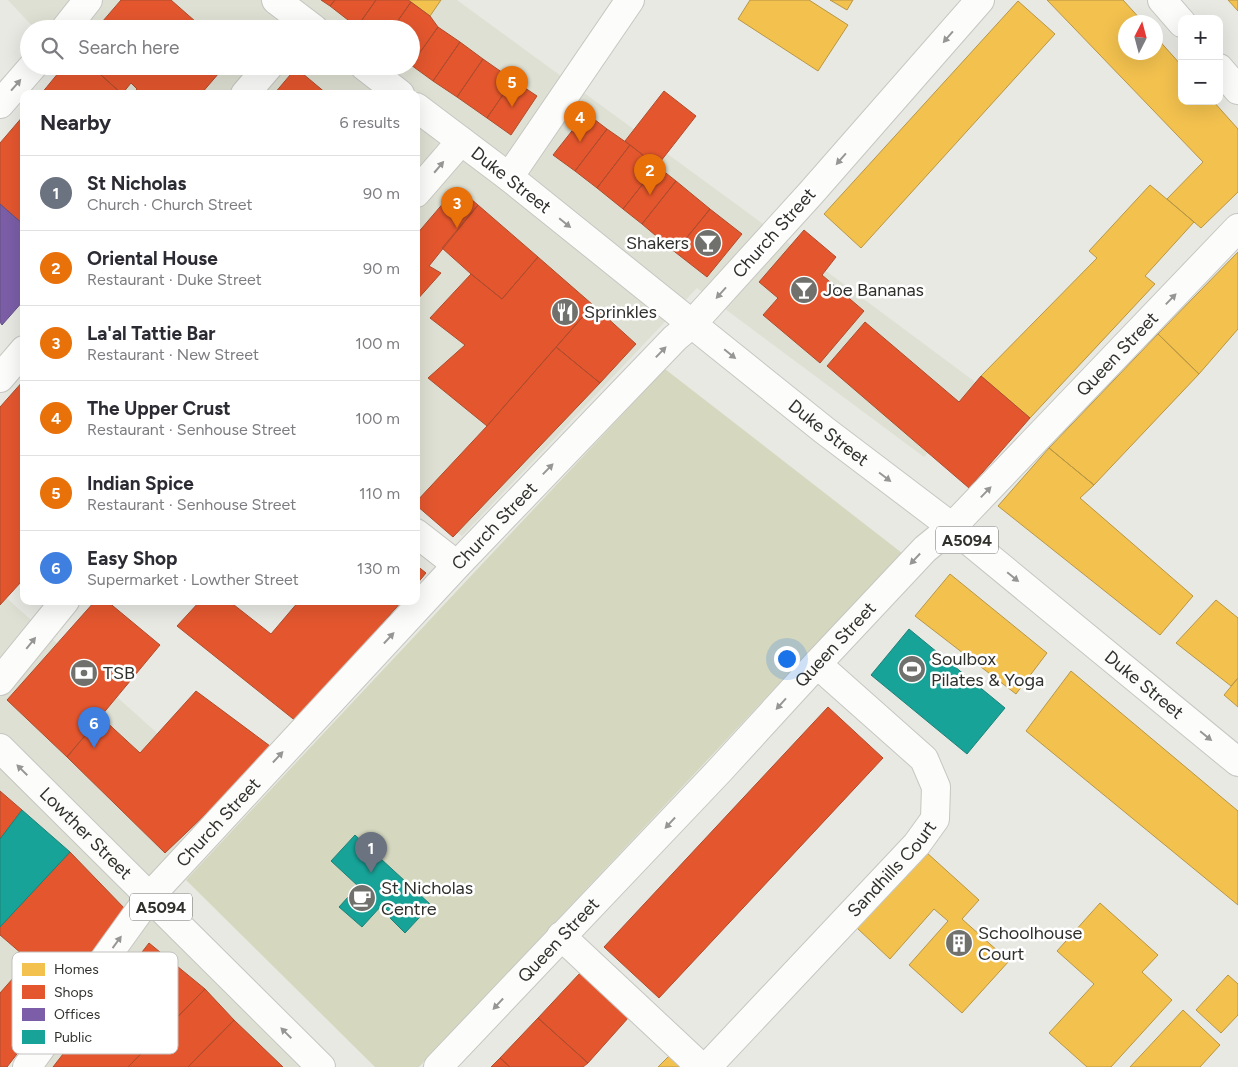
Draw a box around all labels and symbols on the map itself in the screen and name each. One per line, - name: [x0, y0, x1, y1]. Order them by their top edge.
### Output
- north arrow: [1118, 15, 1163, 60]
- one-way arrow: [942, 30, 954, 42]
- pin: 5: [496, 66, 528, 107]
- one-way arrow: [11, 79, 22, 92]
- pin: 4: [564, 101, 596, 142]
- street label: Duke Street: [467, 142, 556, 218]
- one-way arrow: [835, 153, 847, 165]
- pin: 2: [634, 154, 666, 195]
- one-way arrow: [433, 161, 444, 174]
- street label: Church Street: [728, 183, 820, 283]
- pin: 3: [441, 187, 473, 228]
- one-way arrow: [558, 217, 571, 228]
- bar icon: Shakers: [693, 228, 723, 258]
- place label: Shakers: [626, 232, 689, 254]
- bar icon: Joe Bananas: [789, 275, 819, 305]
- place label: Joe Bananas: [823, 279, 924, 301]
- one-way arrow: [715, 286, 726, 299]
- one-way arrow: [1165, 293, 1177, 305]
- restaurant icon: Sprinkles: [550, 297, 580, 327]
- place label: Sprinkles: [584, 301, 657, 323]
- street label: Queen Street: [1072, 307, 1163, 401]
- one-way arrow: [655, 346, 667, 358]
- one-way arrow: [723, 349, 736, 360]
- street label: Duke Street: [784, 395, 873, 471]
- one-way arrow: [542, 464, 554, 476]
- one-way arrow: [878, 471, 891, 482]
- street label: Church Street: [447, 477, 542, 575]
- one-way arrow: [980, 487, 992, 499]
- road number: A5094: [936, 526, 998, 554]
- one-way arrow: [909, 553, 921, 565]
- one-way arrow: [1006, 572, 1019, 583]
- street label: Queen Street: [790, 597, 881, 692]
- one-way arrow: [383, 633, 395, 645]
- one-way arrow: [25, 637, 36, 650]
- your location: [774, 646, 800, 672]
- street label: Duke Street: [1100, 646, 1188, 724]
- place label: Soulbox Pilates & Yoga: [931, 648, 1044, 691]
- sports icon: Soulbox Pilates & Yoga: [897, 654, 927, 684]
- bank icon: TSB: [69, 658, 99, 688]
- place label: TSB: [103, 662, 135, 684]
- one-way arrow: [775, 697, 787, 709]
- pin: 6: [78, 707, 110, 748]
- one-way arrow: [1199, 730, 1212, 741]
- one-way arrow: [272, 752, 284, 764]
- one-way arrow: [16, 764, 28, 776]
- street label: Church Street: [171, 773, 265, 872]
- street label: Lowther Street: [35, 783, 137, 884]
- street label: Sandhills Court: [843, 816, 941, 922]
- one-way arrow: [664, 817, 676, 829]
- pin: 1: [355, 832, 387, 873]
- place label: St Nicholas Centre: [381, 877, 473, 920]
- cafe icon: St Nicholas Centre: [347, 883, 377, 913]
- street label: Queen Street: [513, 893, 604, 987]
- road number: A5094: [130, 894, 192, 920]
- place label: Schoolhouse Court: [978, 922, 1083, 965]
- building icon: Schoolhouse Court: [944, 928, 974, 958]
- one-way arrow: [112, 935, 122, 949]
- legend: [12, 952, 178, 1054]
- text: Homes: [54, 961, 99, 978]
- text: Shops: [54, 984, 93, 1001]
- one-way arrow: [492, 997, 504, 1009]
- text: Offices: [54, 1006, 100, 1023]
- one-way arrow: [280, 1027, 292, 1039]
- text: Public: [54, 1029, 92, 1046]

